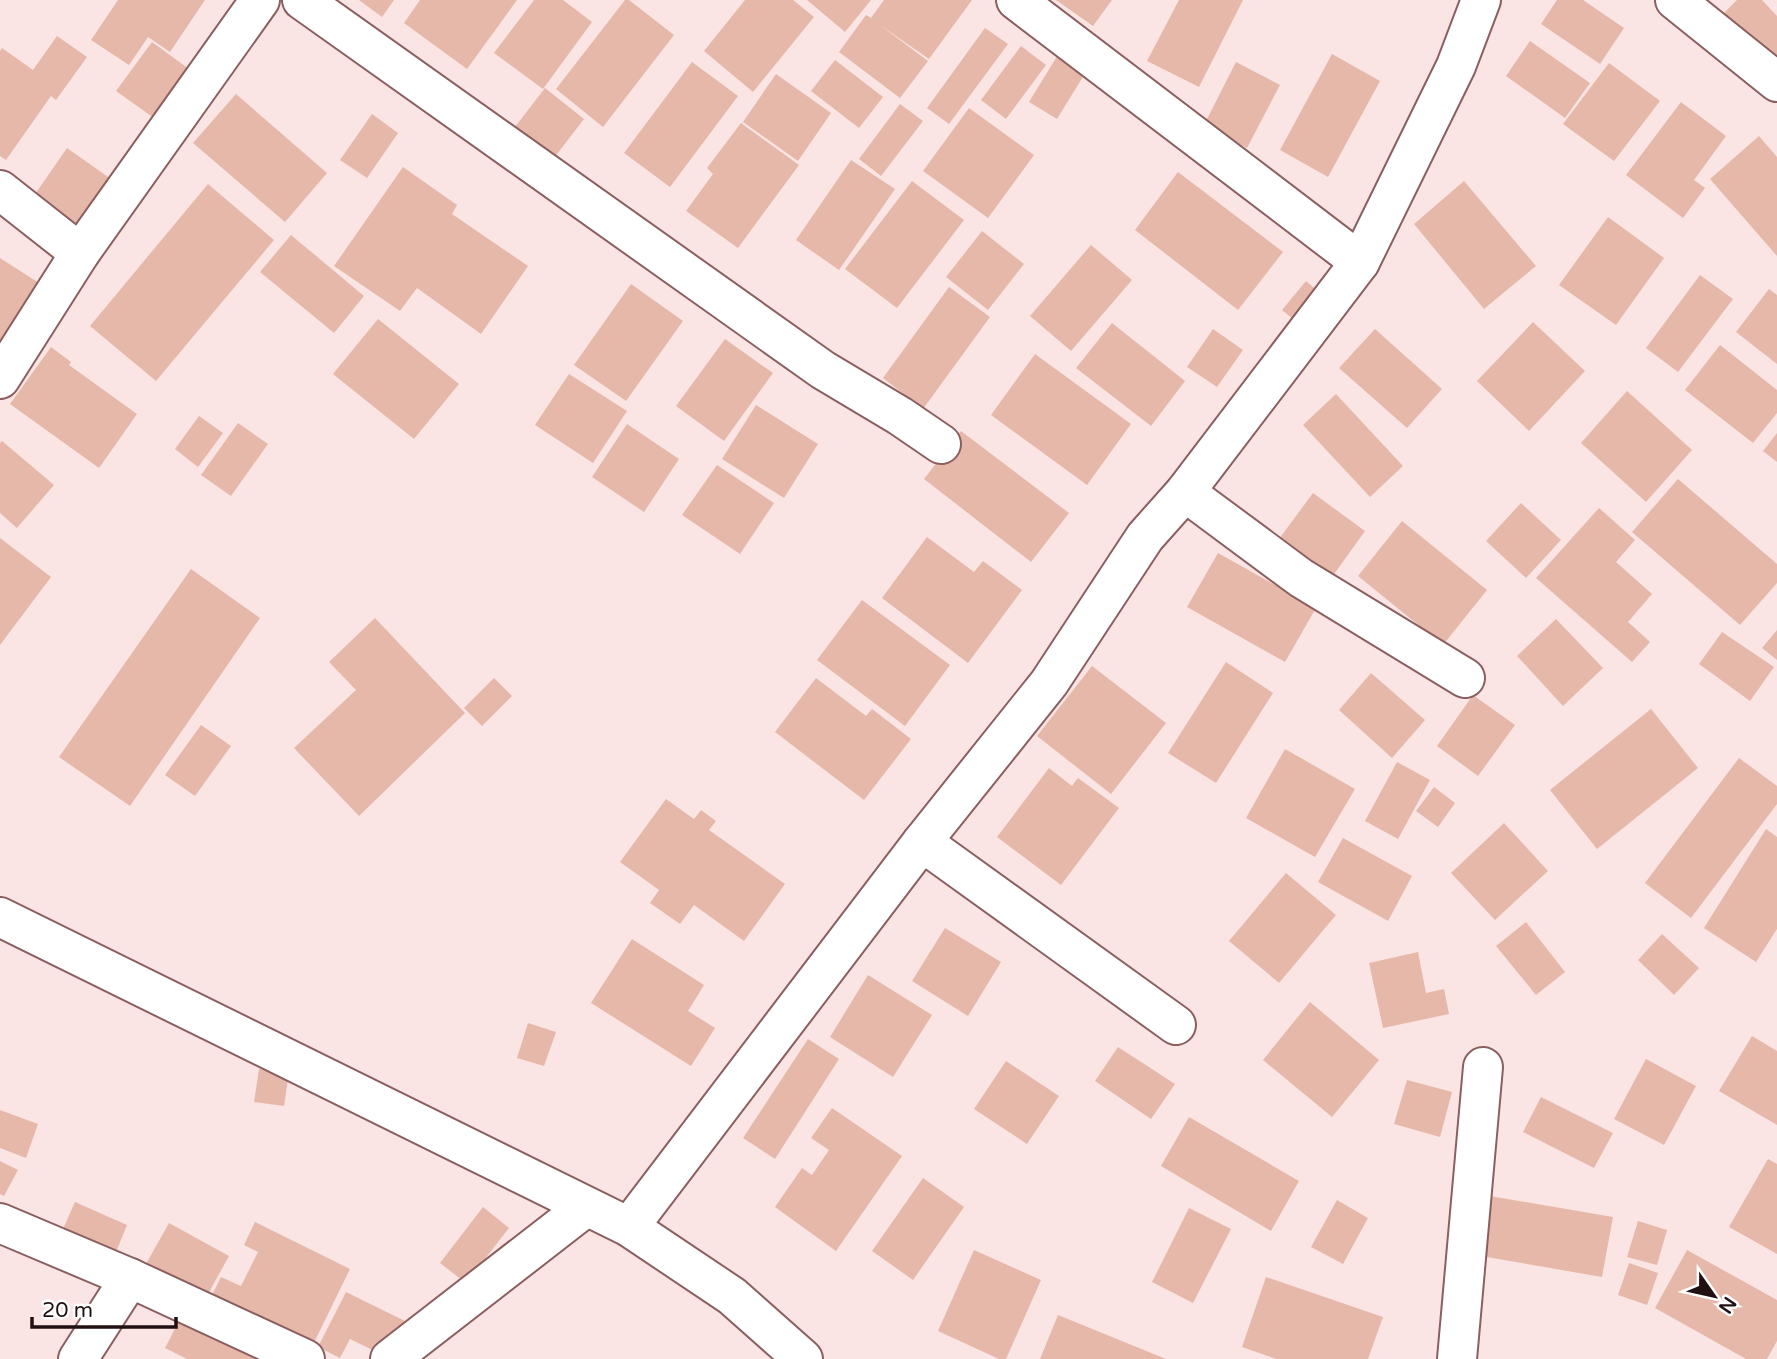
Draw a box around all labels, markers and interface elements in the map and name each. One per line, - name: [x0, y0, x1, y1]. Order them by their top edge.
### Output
- north arrow: [1679, 1261, 1749, 1331]
- scale bar: [32, 1286, 175, 1330]
- text: N: [1714, 1292, 1741, 1317]
- text: 20 m: [42, 1298, 93, 1323]

